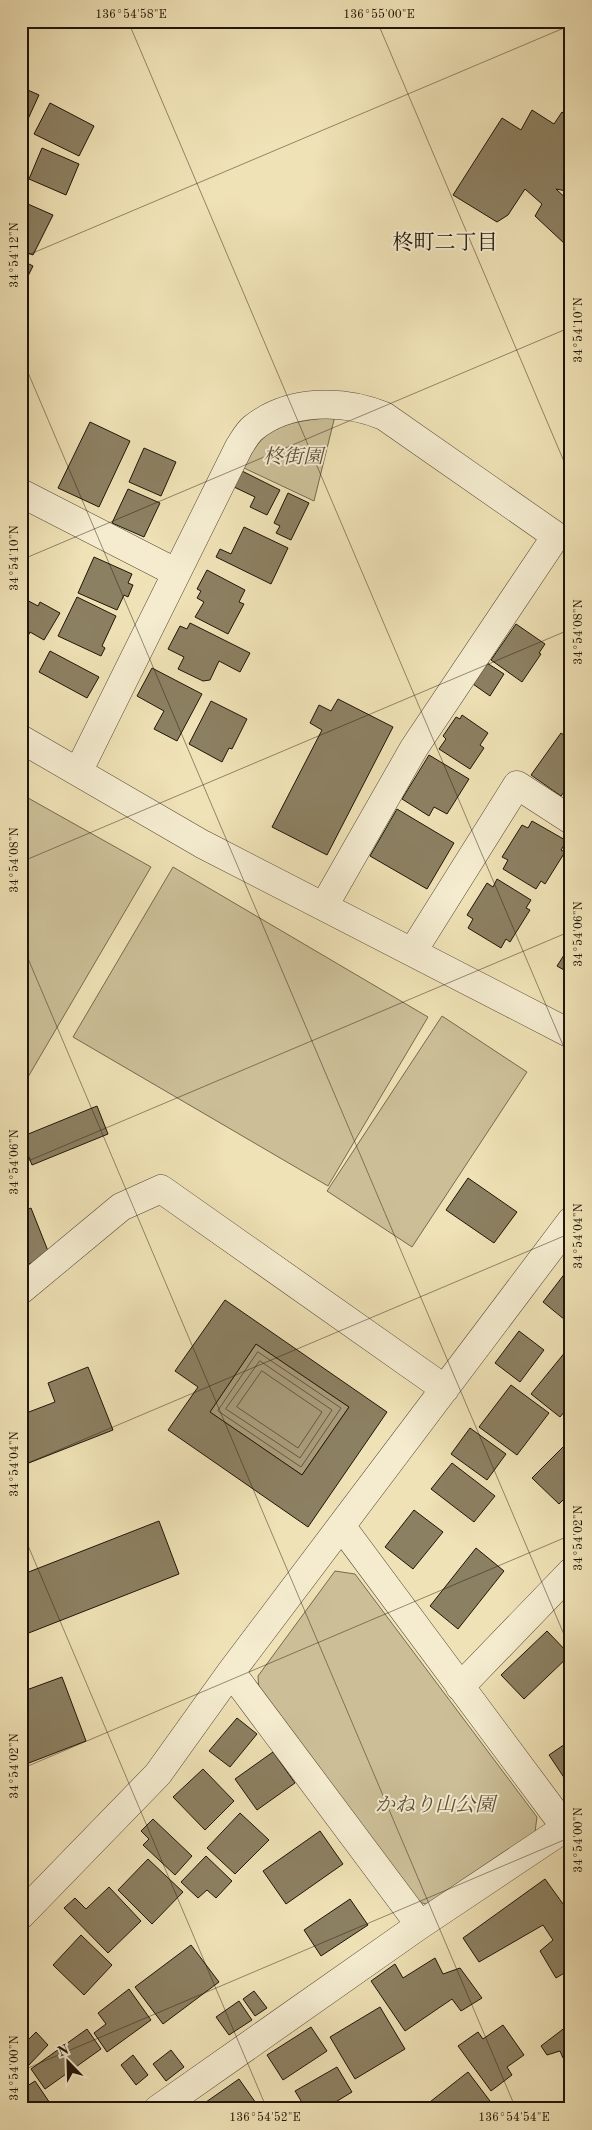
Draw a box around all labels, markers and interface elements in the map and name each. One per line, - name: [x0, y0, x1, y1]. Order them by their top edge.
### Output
- text: 136°54'58"E: [95, 8, 167, 21]
- text: 136°55'00"E: [343, 8, 415, 21]
- text: 34°54'12"N: [8, 222, 21, 288]
- district label: 柊町二丁目: [393, 231, 498, 254]
- text: 34°54'10"N: [572, 297, 585, 363]
- park label: 柊街園: [263, 446, 326, 468]
- text: 34°54'10"N: [8, 525, 21, 591]
- text: 34°54'08"N: [572, 599, 585, 665]
- text: 34°54'08"N: [8, 827, 21, 893]
- text: 34°54'06"N: [572, 901, 585, 967]
- text: 34°54'06"N: [8, 1129, 21, 1195]
- text: 34°54'04"N: [572, 1203, 585, 1269]
- text: 34°54'04"N: [8, 1431, 21, 1497]
- text: 34°54'02"N: [572, 1505, 585, 1571]
- text: 34°54'02"N: [8, 1733, 21, 1799]
- park label: かねり山公園: [375, 1794, 498, 1816]
- text: 34°54'00"N: [572, 1807, 585, 1873]
- text: 34°54'00"N: [8, 2035, 21, 2101]
- north arrow: [42, 2038, 92, 2088]
- text: N: [56, 2042, 71, 2059]
- text: 136°54'52"E: [229, 2111, 301, 2124]
- text: 136°54'54"E: [478, 2111, 550, 2124]

